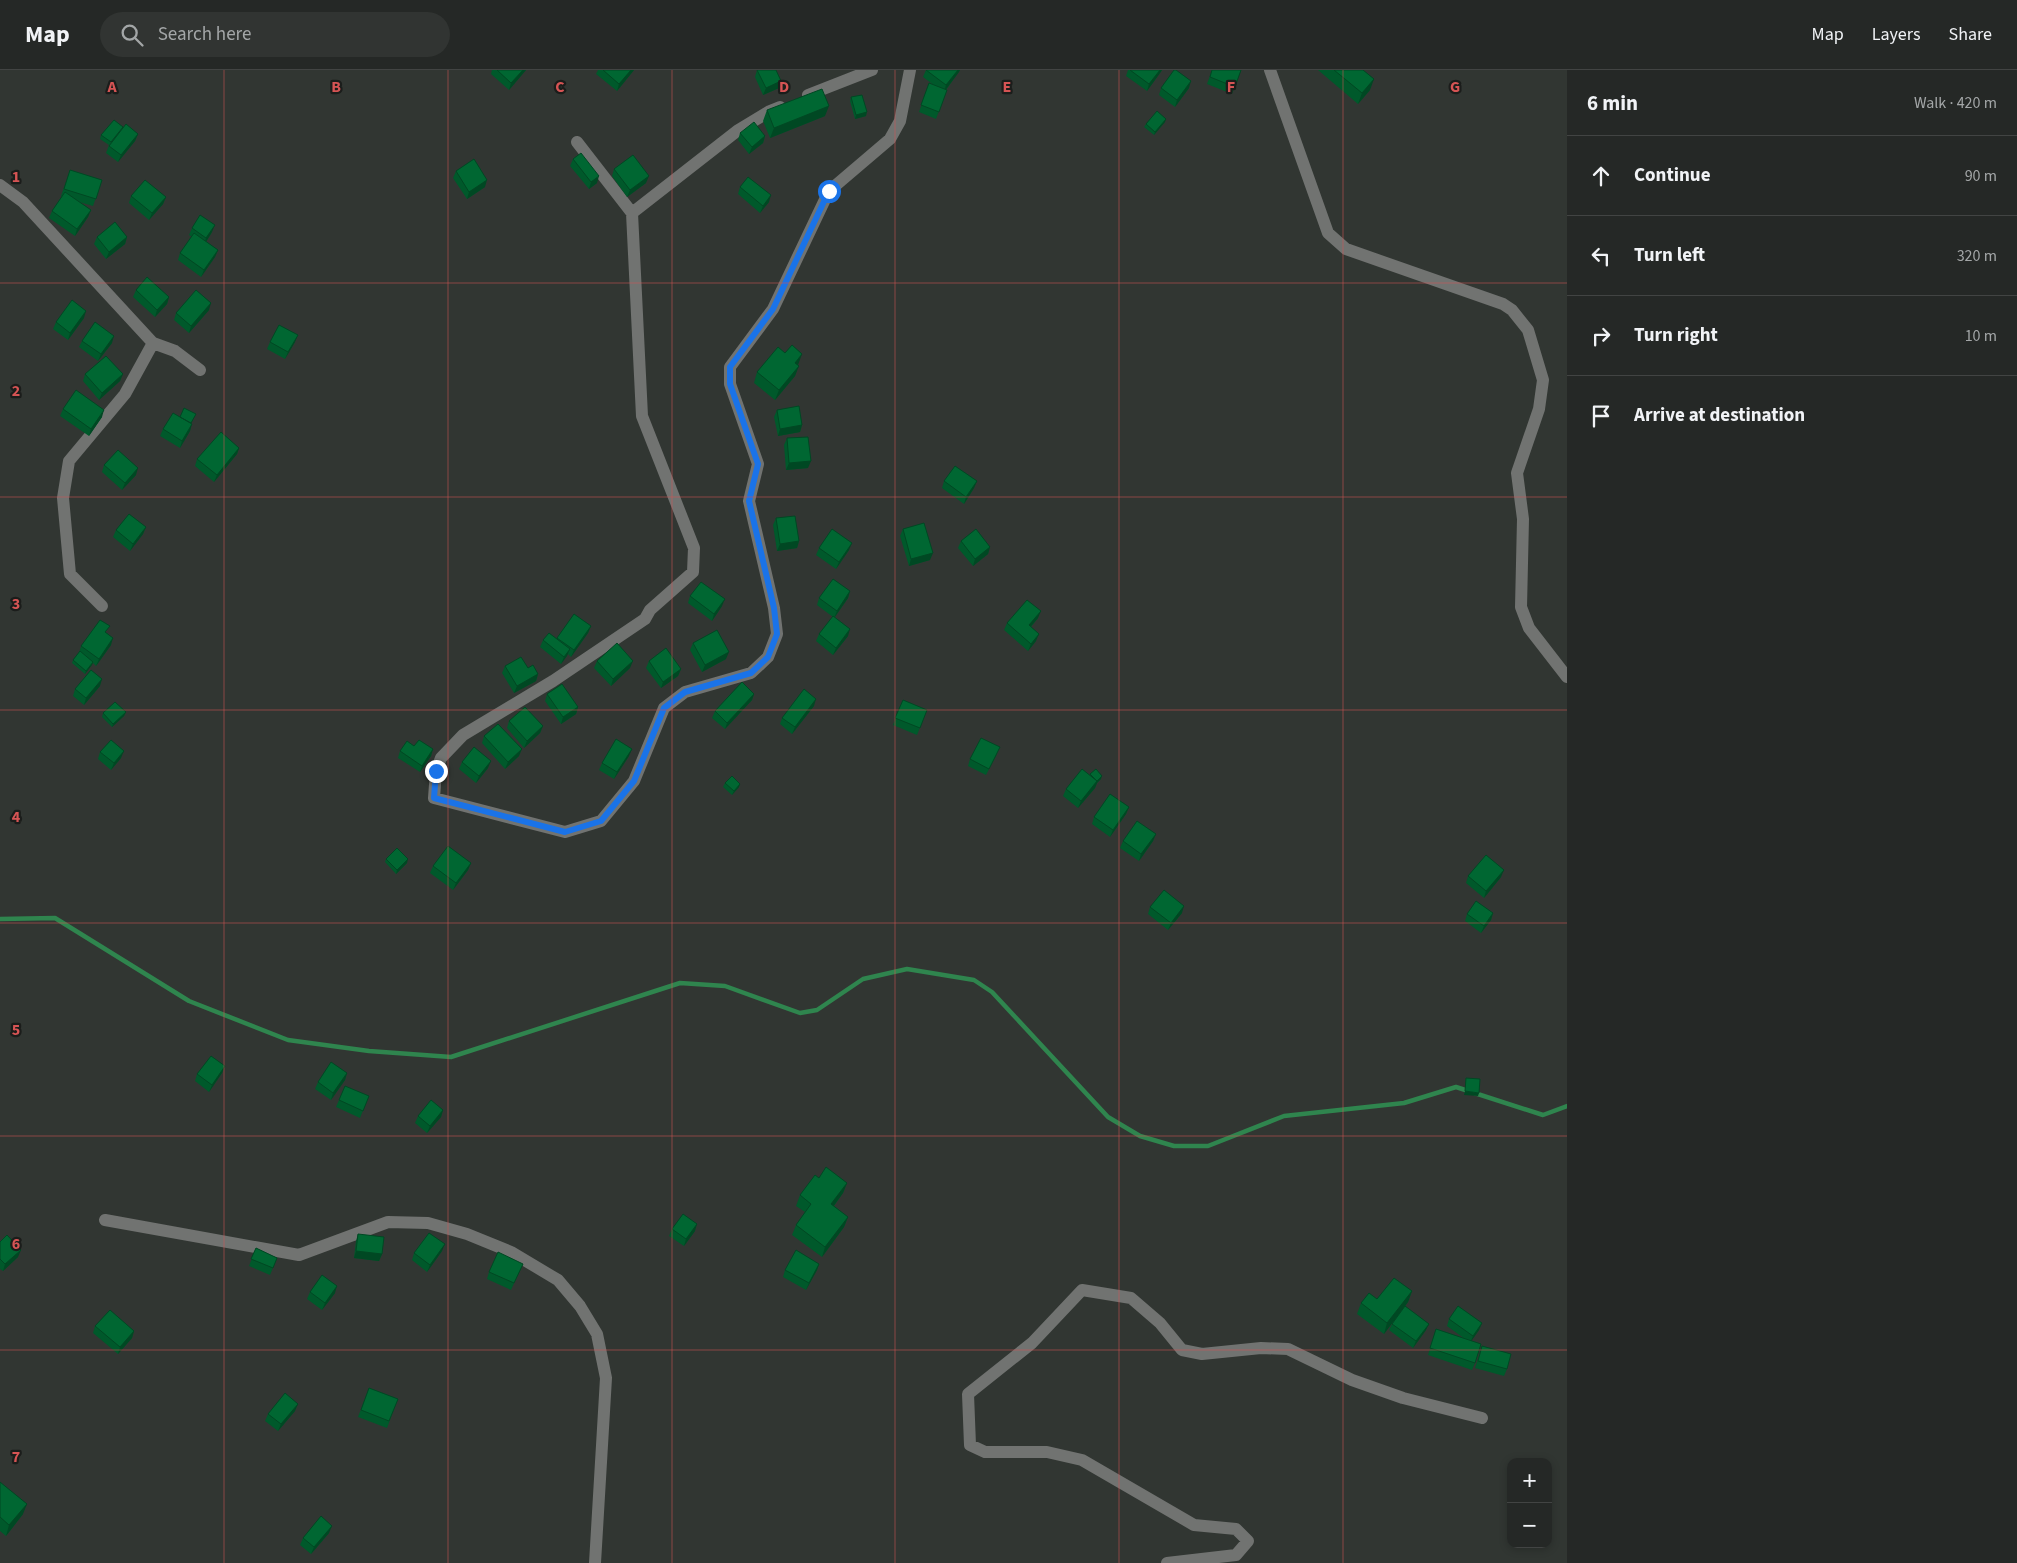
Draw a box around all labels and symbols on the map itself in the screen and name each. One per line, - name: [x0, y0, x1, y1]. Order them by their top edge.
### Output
- text: A: [106, 76, 117, 98]
- text: B: [331, 76, 341, 98]
- text: C: [555, 76, 565, 98]
- text: D: [779, 76, 789, 98]
- text: E: [1003, 76, 1011, 98]
- text: F: [1227, 76, 1235, 98]
- text: G: [1450, 76, 1460, 98]
- text: 1: [12, 166, 20, 188]
- route start: [818, 180, 841, 203]
- text: 2: [12, 380, 20, 402]
- text: 3: [12, 593, 20, 615]
- route end: [425, 760, 448, 783]
- text: 4: [12, 806, 21, 828]
- text: 5: [12, 1019, 20, 1041]
- text: 6: [12, 1233, 20, 1255]
- text: 7: [12, 1446, 20, 1468]

